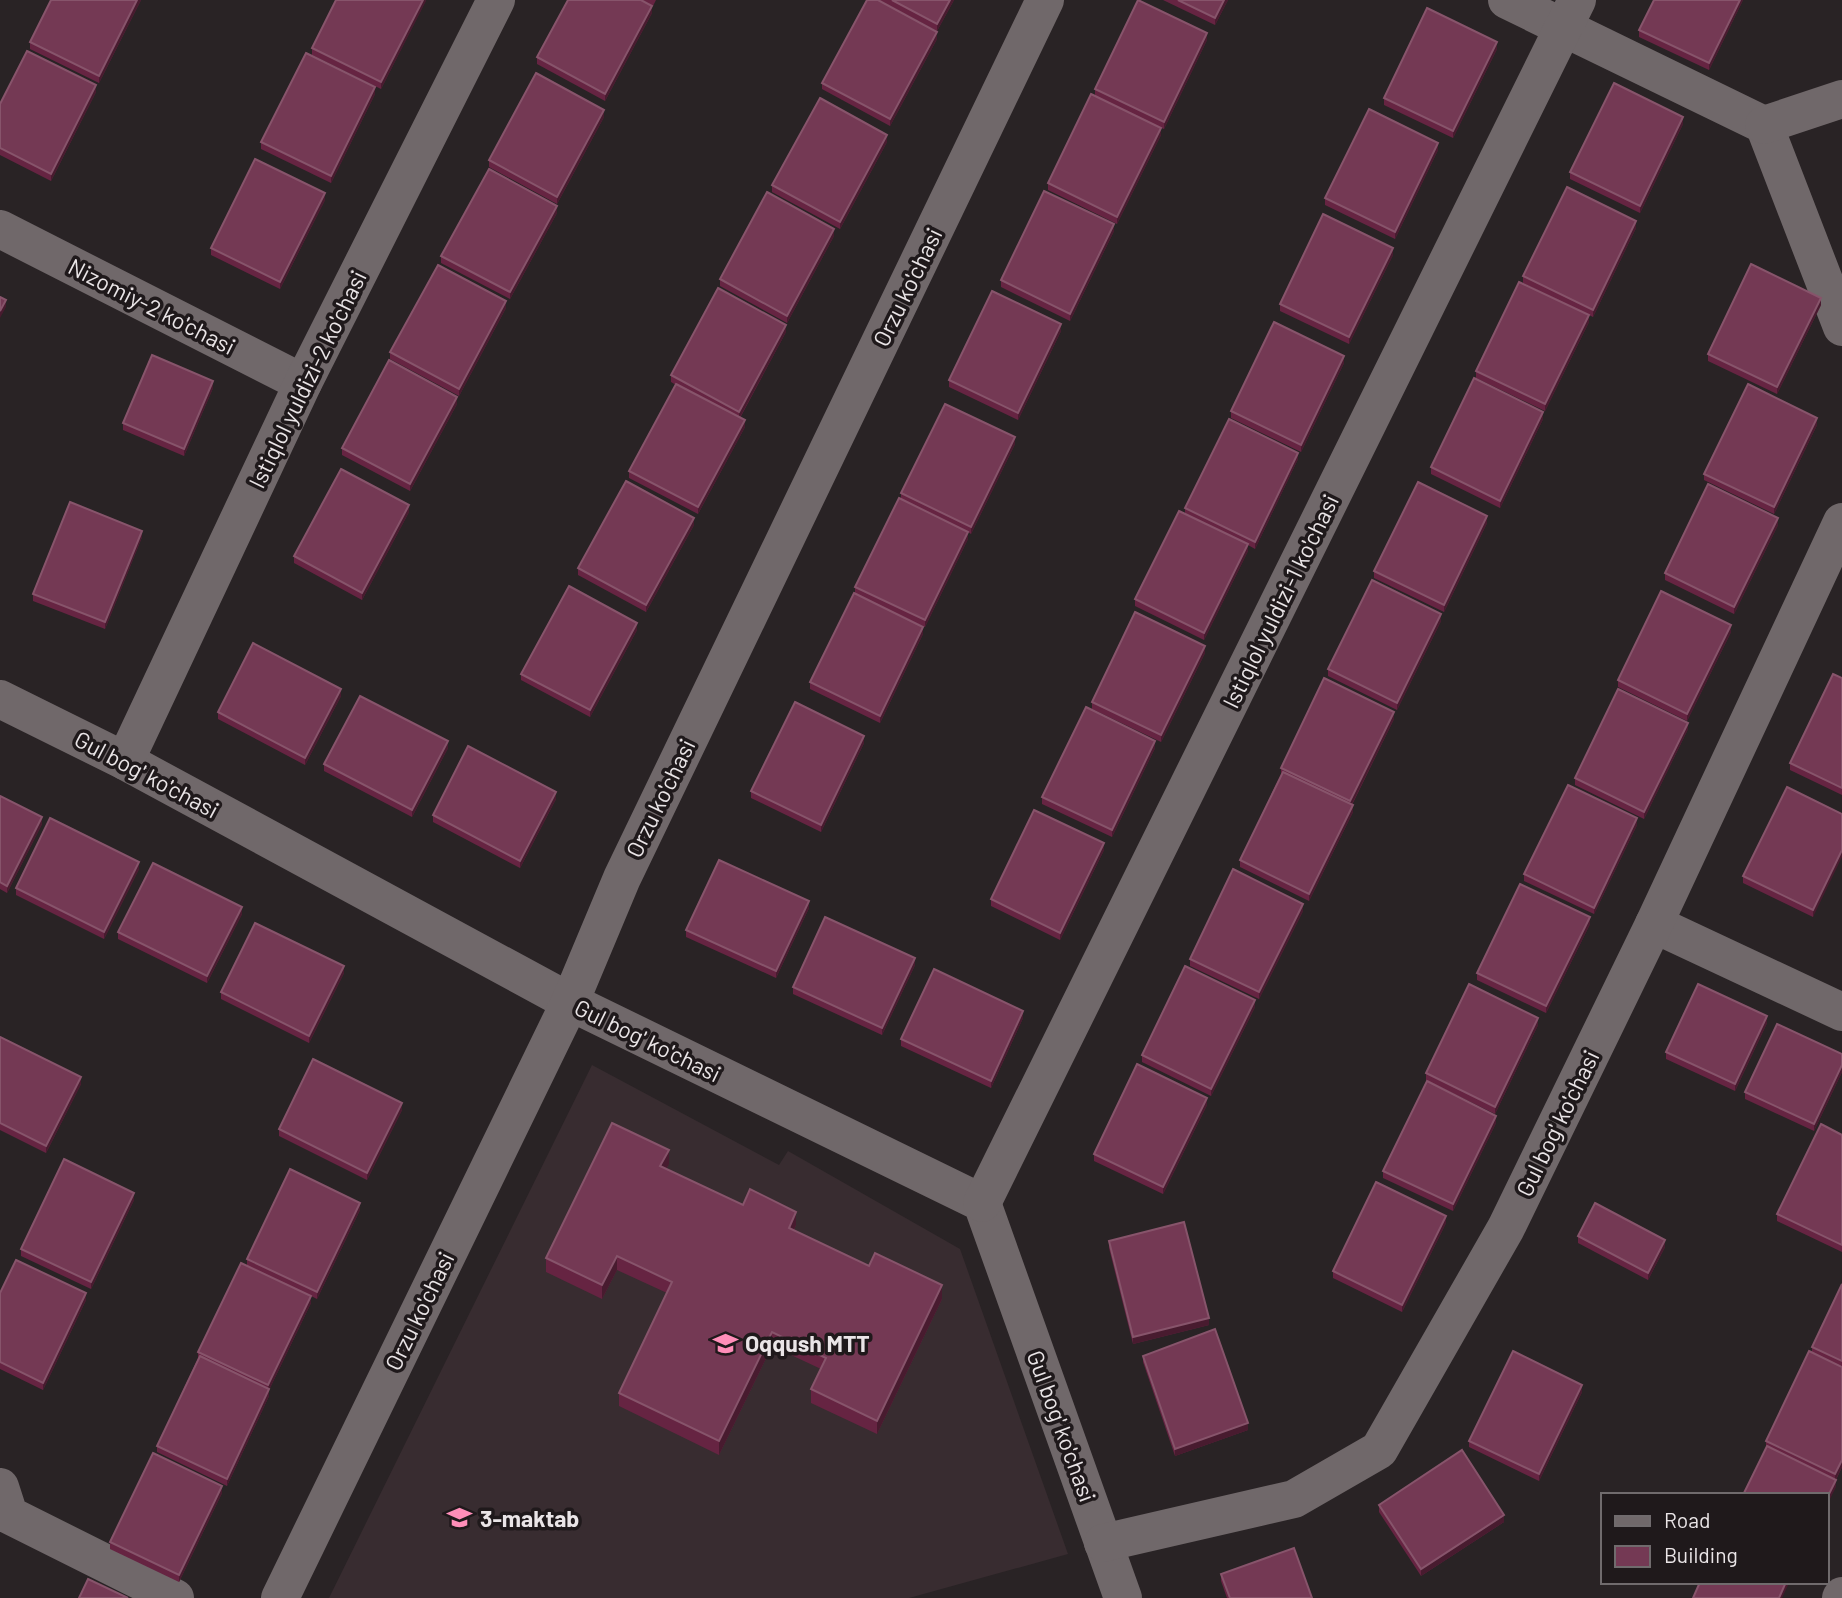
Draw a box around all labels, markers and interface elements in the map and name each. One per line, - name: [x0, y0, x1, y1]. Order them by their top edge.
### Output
- street label: Orzu ko'chasi: [866, 223, 948, 351]
- street label: Nizomiy-2 ko'chasi: [64, 252, 240, 360]
- street label: Istiqlol yuldizi-2 ko'chasi: [242, 266, 372, 492]
- street label: Istiqlol yuldizi-1 ko'chasi: [1216, 490, 1344, 712]
- street label: Gul bog' ko'chasi: [70, 724, 224, 824]
- street label: Orzu ko'chasi: [619, 734, 701, 862]
- street label: Gul bog' ko'chasi: [570, 993, 726, 1087]
- street label: Gul bog' ko'chasi: [1510, 1045, 1604, 1201]
- street label: Orzu ko'chasi: [378, 1247, 460, 1375]
- school or university icon: Oqqush MTT: [711, 1329, 739, 1357]
- place label: Oqqush MTT: [745, 1329, 870, 1357]
- street label: Gul bog' ko'chasi: [1022, 1346, 1102, 1506]
- legend: [1601, 1493, 1828, 1584]
- school or university icon: 3-maktab: [446, 1504, 474, 1532]
- place label: 3-maktab: [480, 1504, 579, 1532]
- text: Road: [1664, 1507, 1710, 1532]
- text: Building: [1664, 1542, 1738, 1567]

